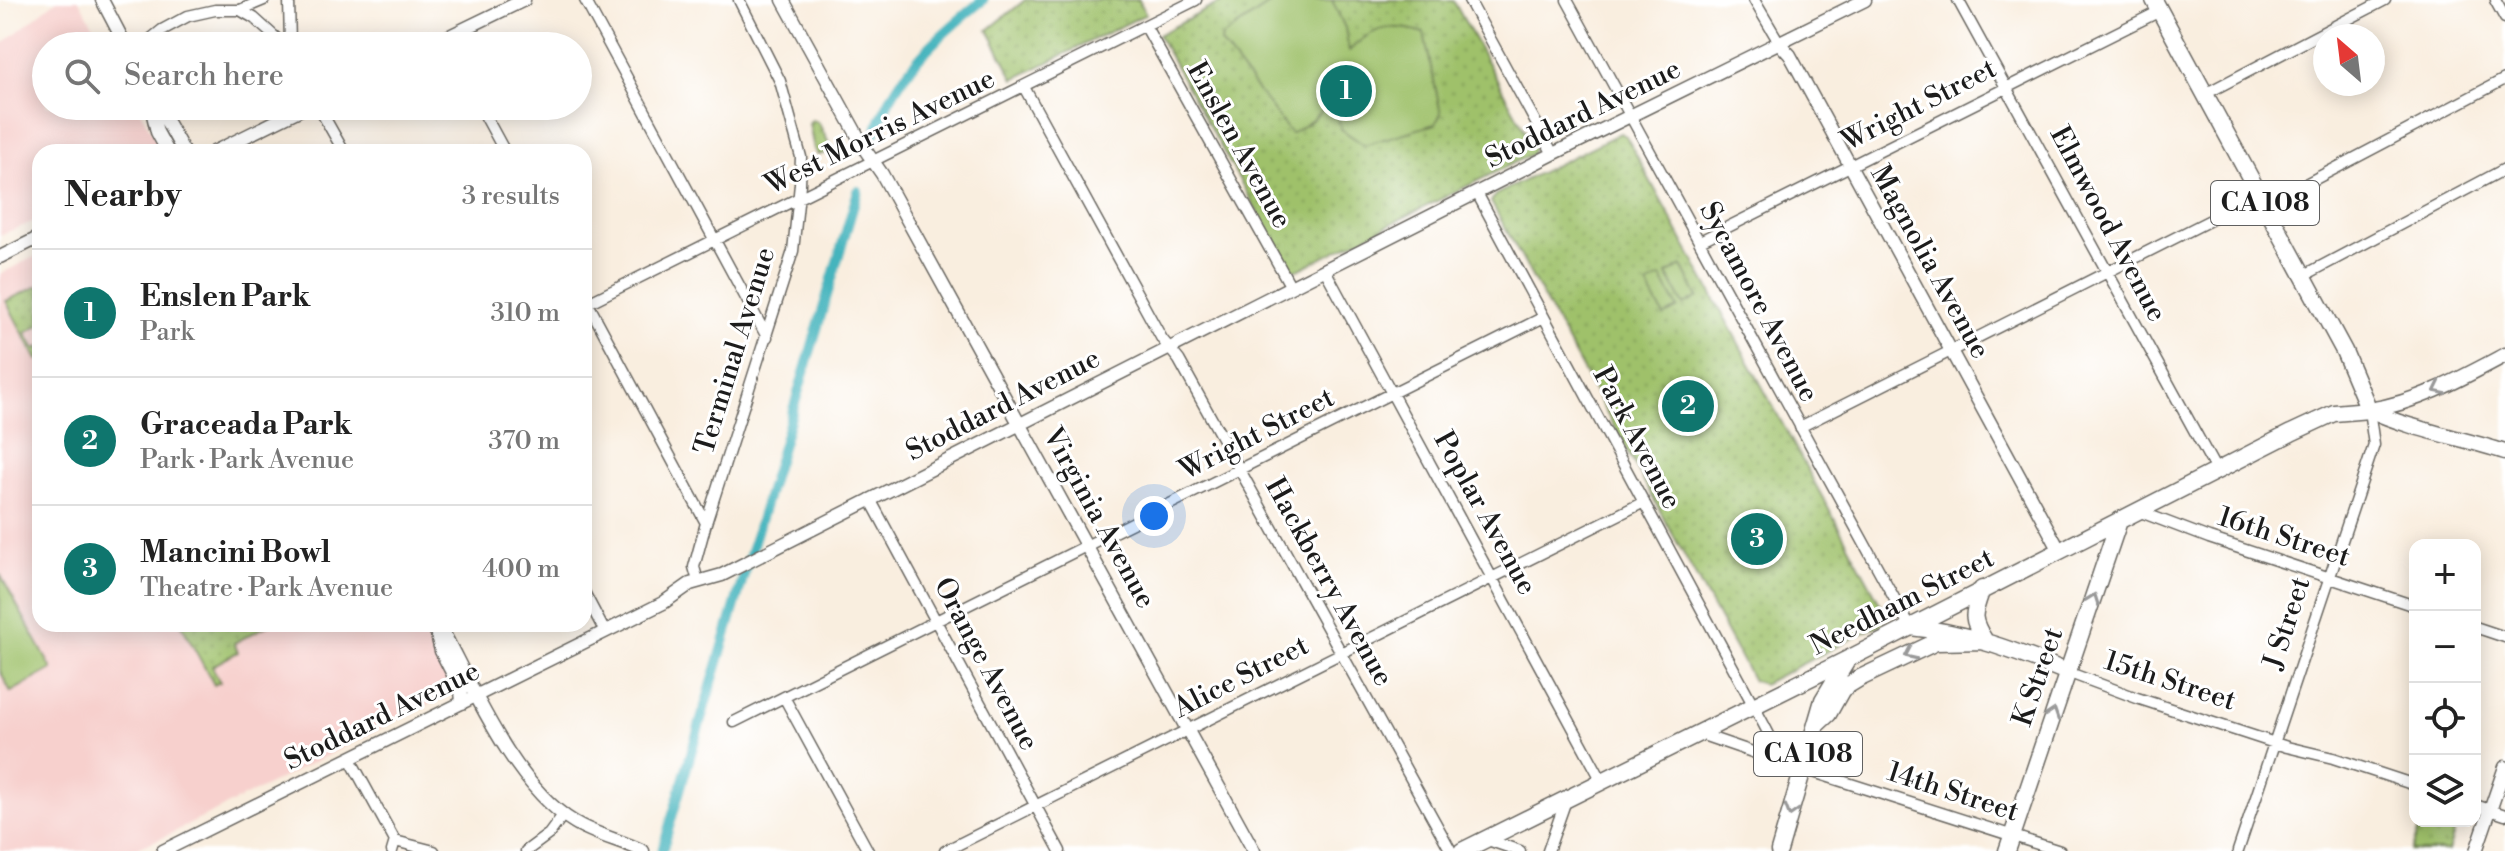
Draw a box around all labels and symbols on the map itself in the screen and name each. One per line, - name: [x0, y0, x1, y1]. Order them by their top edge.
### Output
- north arrow: [2313, 24, 2385, 96]
- street label: Wright Street: [1835, 51, 2002, 159]
- street label: Stoddard Avenue: [1480, 52, 1686, 176]
- street label: Enslen Avenue: [1179, 55, 1299, 235]
- street label: West Morris Avenue: [759, 61, 1001, 203]
- pin: 1: [1320, 61, 1372, 121]
- street label: Elmwood Avenue: [2042, 120, 2174, 328]
- street label: Magnolia Avenue: [1862, 159, 1998, 365]
- road number: CA 108: [2211, 181, 2319, 225]
- street label: Sycamore Avenue: [1692, 196, 1826, 408]
- street label: Terminal Avenue: [687, 243, 783, 459]
- street label: Stoddard Avenue: [900, 341, 1106, 469]
- street label: Park Avenue: [1585, 361, 1689, 515]
- pin: 2: [1662, 376, 1714, 436]
- one-way arrow: [2433, 379, 2448, 395]
- street label: Wright Street: [1173, 380, 1340, 488]
- street label: Virginia Avenue: [1034, 421, 1163, 615]
- street label: Poplar Avenue: [1426, 425, 1544, 601]
- street label: Hackberry Avenue: [1257, 472, 1401, 692]
- your location: [1134, 496, 1174, 536]
- street label: 16th Street: [2214, 499, 2355, 575]
- pin: 3: [1731, 509, 1783, 569]
- street label: Needham Street: [1804, 541, 2000, 663]
- street label: Orange Avenue: [926, 571, 1046, 757]
- street label: J Street: [2255, 572, 2318, 674]
- one-way arrow: [2084, 592, 2100, 606]
- street label: K Street: [2005, 623, 2071, 731]
- street label: Alice Street: [1167, 628, 1314, 726]
- street label: 15th Street: [2100, 643, 2240, 719]
- one-way arrow: [1903, 644, 1918, 660]
- street label: Stoddard Avenue: [279, 654, 485, 778]
- one-way arrow: [2043, 707, 2059, 721]
- road number: CA 108: [1754, 732, 1862, 776]
- street label: 14th Street: [1883, 754, 2023, 830]
- one-way arrow: [1784, 804, 1800, 818]

